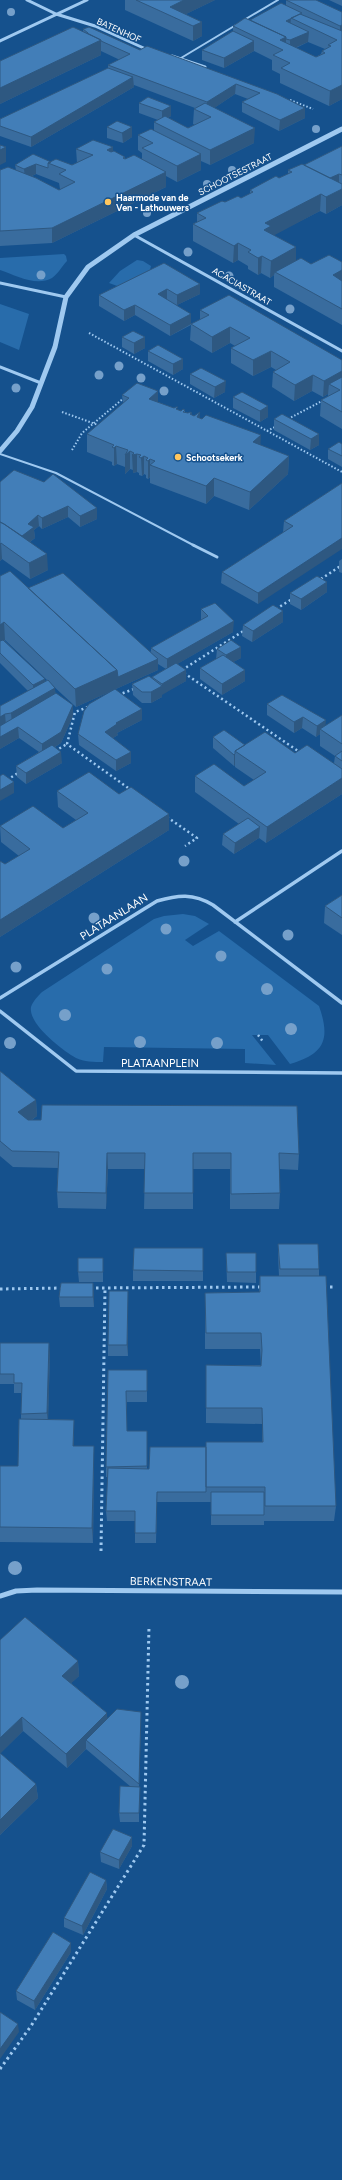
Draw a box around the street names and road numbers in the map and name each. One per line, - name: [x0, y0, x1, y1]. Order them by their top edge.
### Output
- street label: BATENHOF: [95, 15, 143, 45]
- street label: SCHOOTSESTRAAT: [196, 151, 274, 197]
- street label: ACACIASTRAAT: [210, 265, 274, 307]
- street label: PLATAANLAAN: [78, 891, 150, 943]
- street label: PLATAANPLEIN: [121, 1057, 199, 1070]
- street label: BERKENSTRAAT: [130, 1575, 212, 1589]

